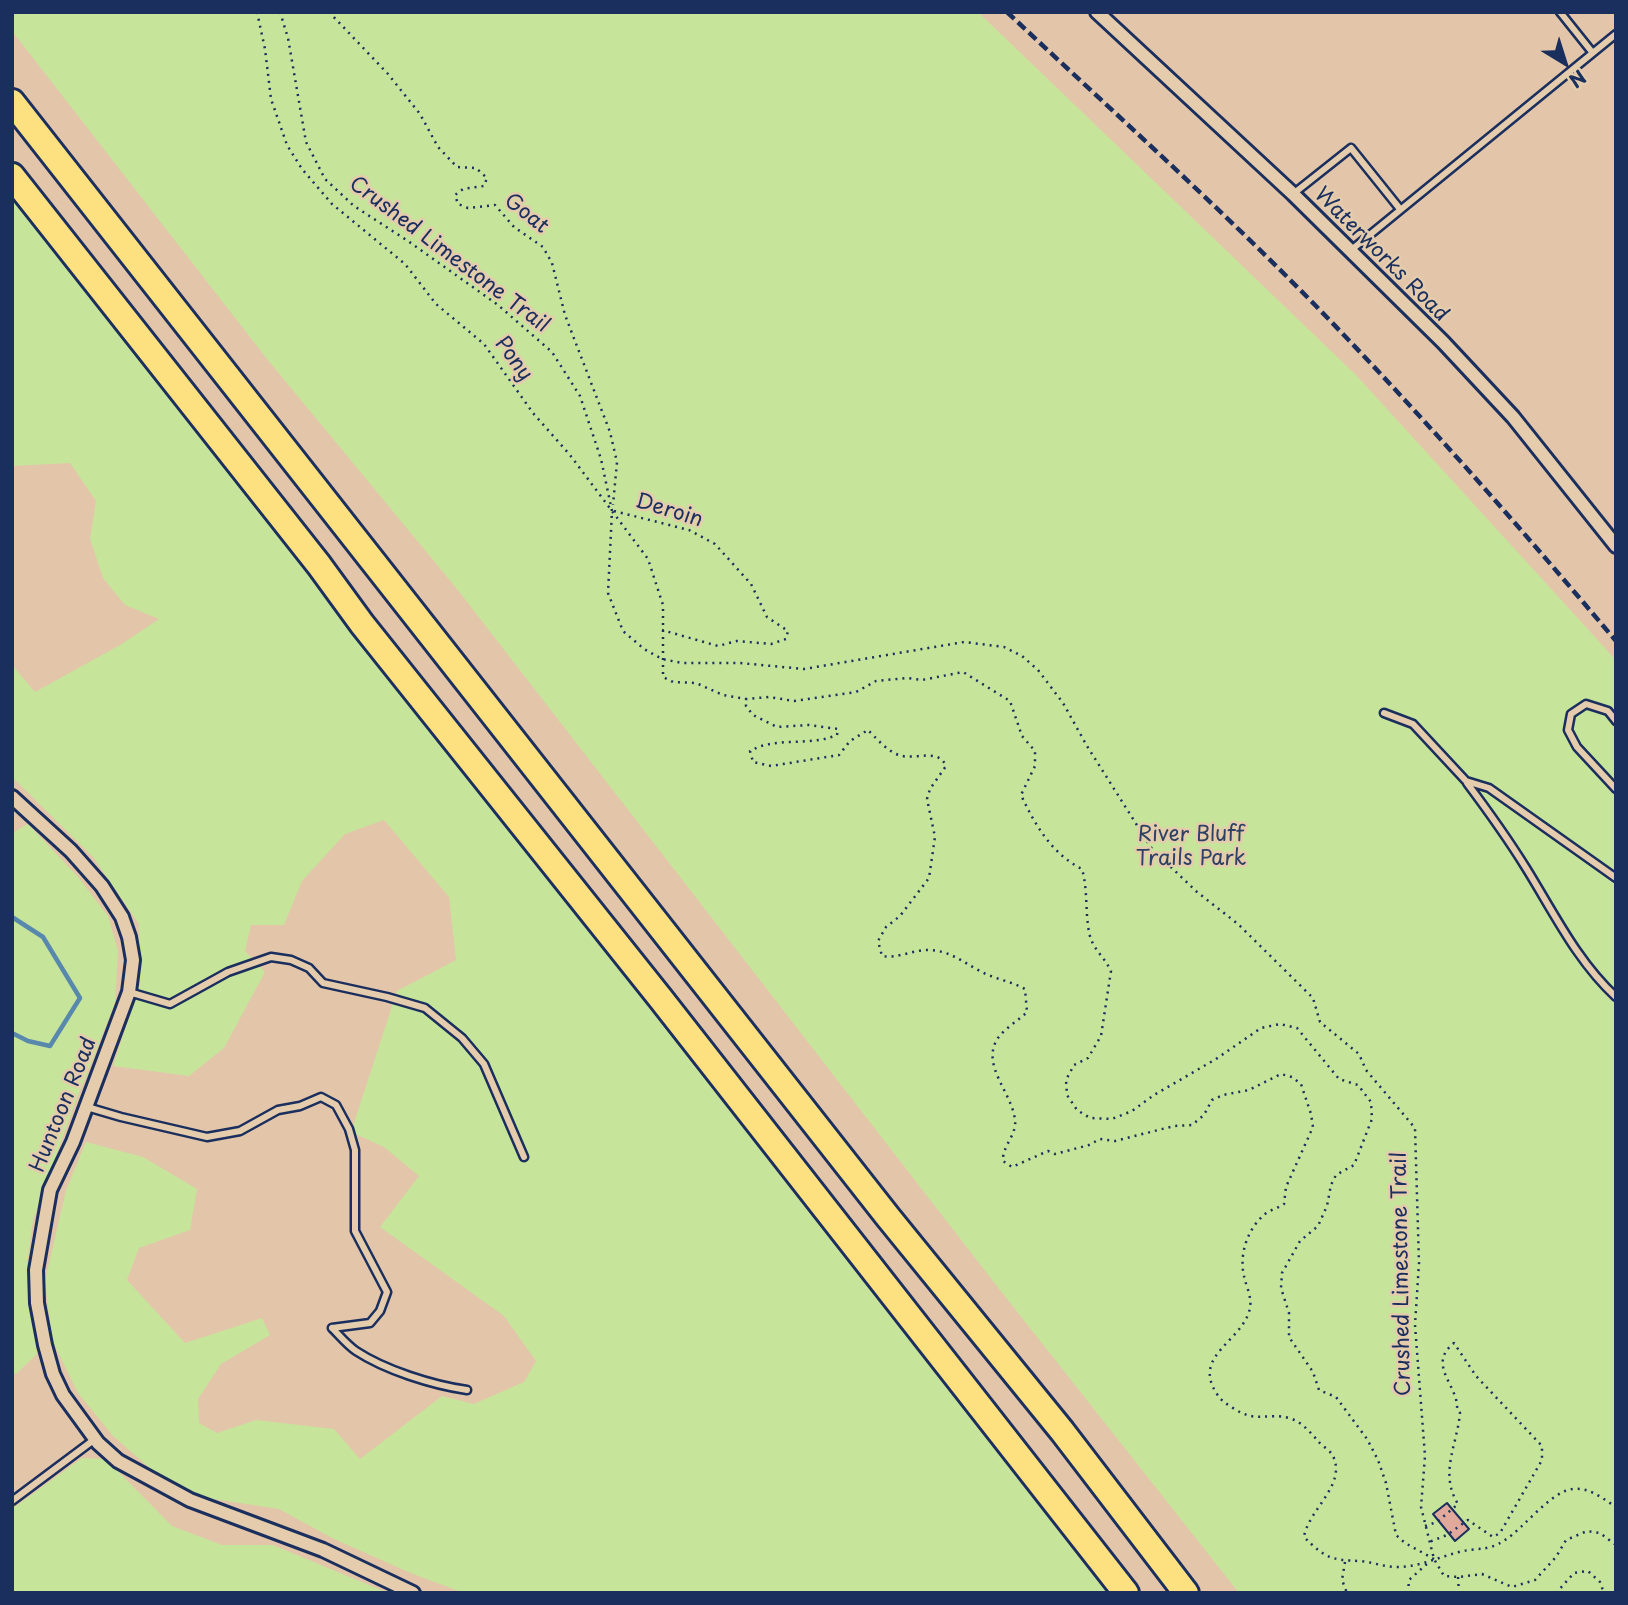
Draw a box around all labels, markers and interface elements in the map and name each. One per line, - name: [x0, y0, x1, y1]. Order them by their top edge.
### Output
- north arrow: [1530, 28, 1600, 98]
- text: N: [1563, 64, 1592, 95]
- street label: Crushed Limestone Trail: [344, 171, 554, 339]
- street label: Waterworks Road: [1309, 183, 1453, 327]
- street label: Goat: [499, 188, 553, 240]
- street label: Pony: [488, 332, 538, 386]
- street label: Deroin: [632, 489, 706, 533]
- park label: River Bluff Trails Park: [1136, 822, 1246, 872]
- street label: Huntoon Road: [25, 1034, 103, 1176]
- street label: Crushed Limestone Trail: [1387, 1152, 1417, 1396]

